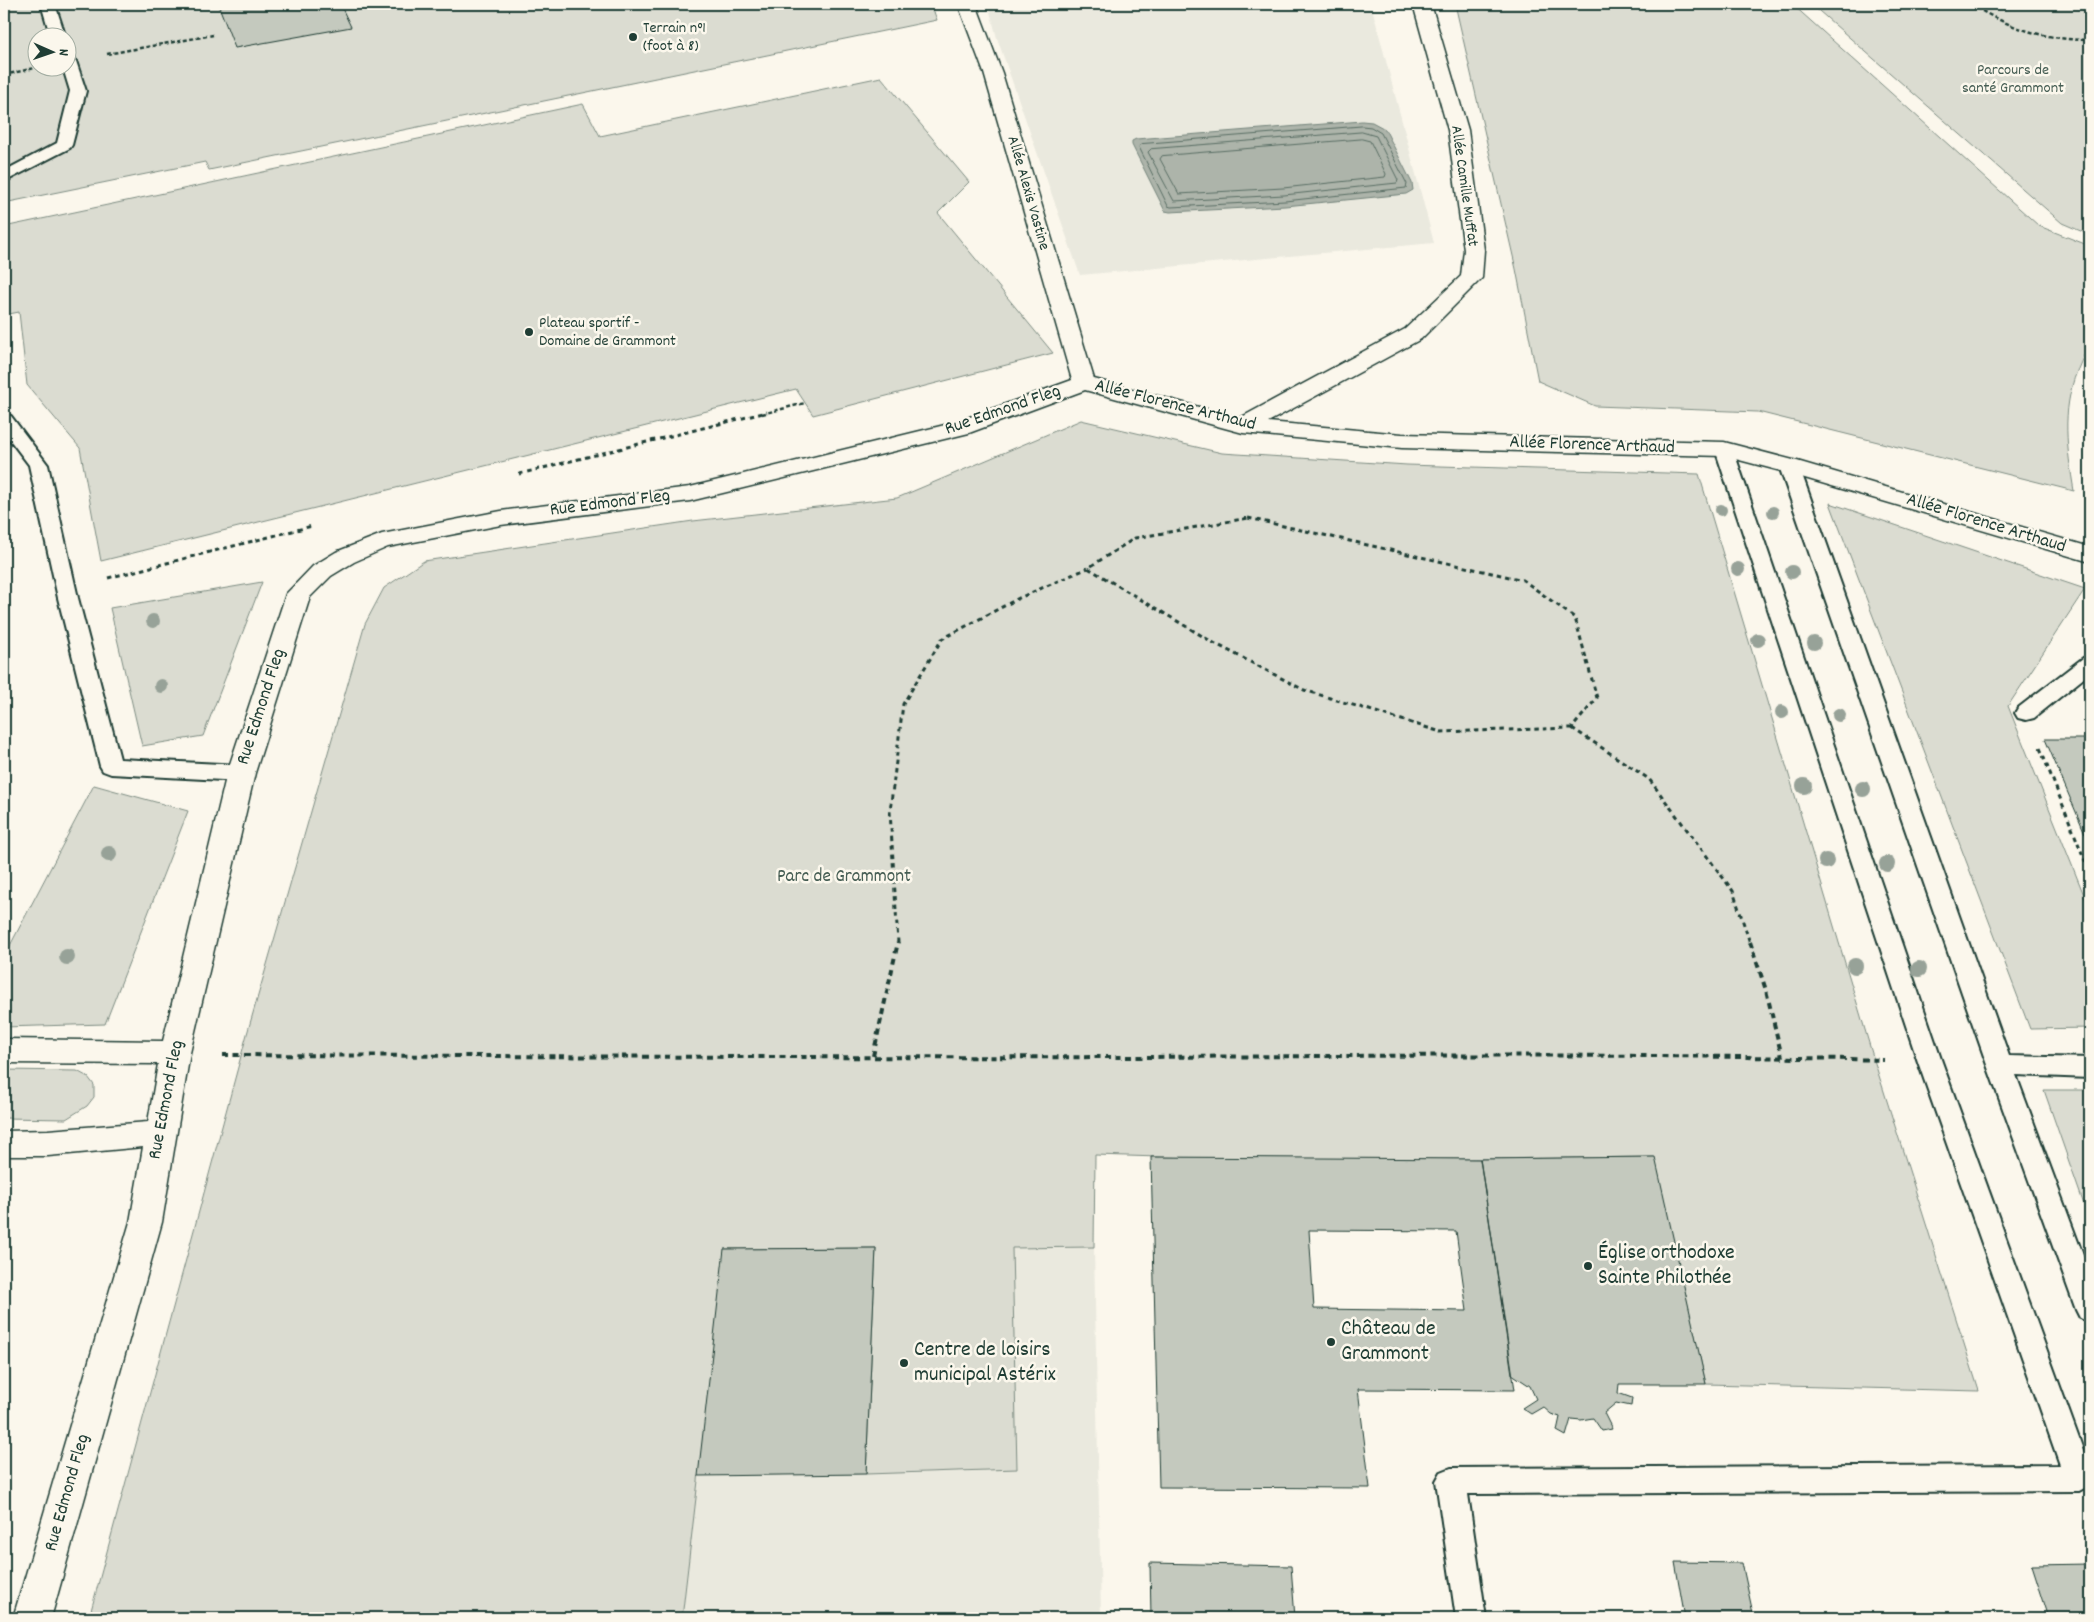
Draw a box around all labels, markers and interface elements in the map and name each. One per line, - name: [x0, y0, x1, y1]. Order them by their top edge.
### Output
- place label: Terrain n°1 (foot à 8): [643, 17, 706, 58]
- north arrow: [28, 28, 78, 78]
- marker: Terrain n°1 (foot à 8): [627, 31, 639, 43]
- text: N: [53, 49, 73, 56]
- park label: Parcours de santé Grammont: [1962, 59, 2064, 100]
- street label: Allée Camille Muffat: [1444, 124, 1484, 248]
- street label: Allée Alexis Vastine: [1001, 133, 1055, 253]
- place label: Plateau sportif - Domaine de Grammont: [539, 312, 676, 353]
- marker: Plateau sportif - Domaine de Grammont: [523, 326, 535, 338]
- street label: Allée Florence Arthaud: [1091, 373, 1259, 439]
- street label: Rue Edmond Fleg: [941, 379, 1065, 443]
- street label: Allée Florence Arthaud: [1509, 430, 1675, 462]
- street label: Rue Edmond Fleg: [548, 483, 672, 525]
- street label: Allée Florence Arthaud: [1903, 487, 2069, 561]
- street label: Rue Edmond Fleg: [230, 645, 294, 769]
- park label: Parc de Grammont: [777, 864, 911, 891]
- street label: Rue Edmond Fleg: [142, 1038, 192, 1162]
- place label: Église orthodoxe Sainte Philothée: [1598, 1238, 1735, 1294]
- marker: Église orthodoxe Sainte Philothée: [1582, 1260, 1594, 1272]
- place label: Château de Grammont: [1341, 1314, 1436, 1370]
- place label: Centre de loisirs municipal Astérix: [914, 1335, 1056, 1391]
- marker: Château de Grammont: [1325, 1336, 1337, 1348]
- marker: Centre de loisirs municipal Astérix: [898, 1357, 910, 1369]
- street label: Rue Edmond Fleg: [38, 1431, 98, 1555]

